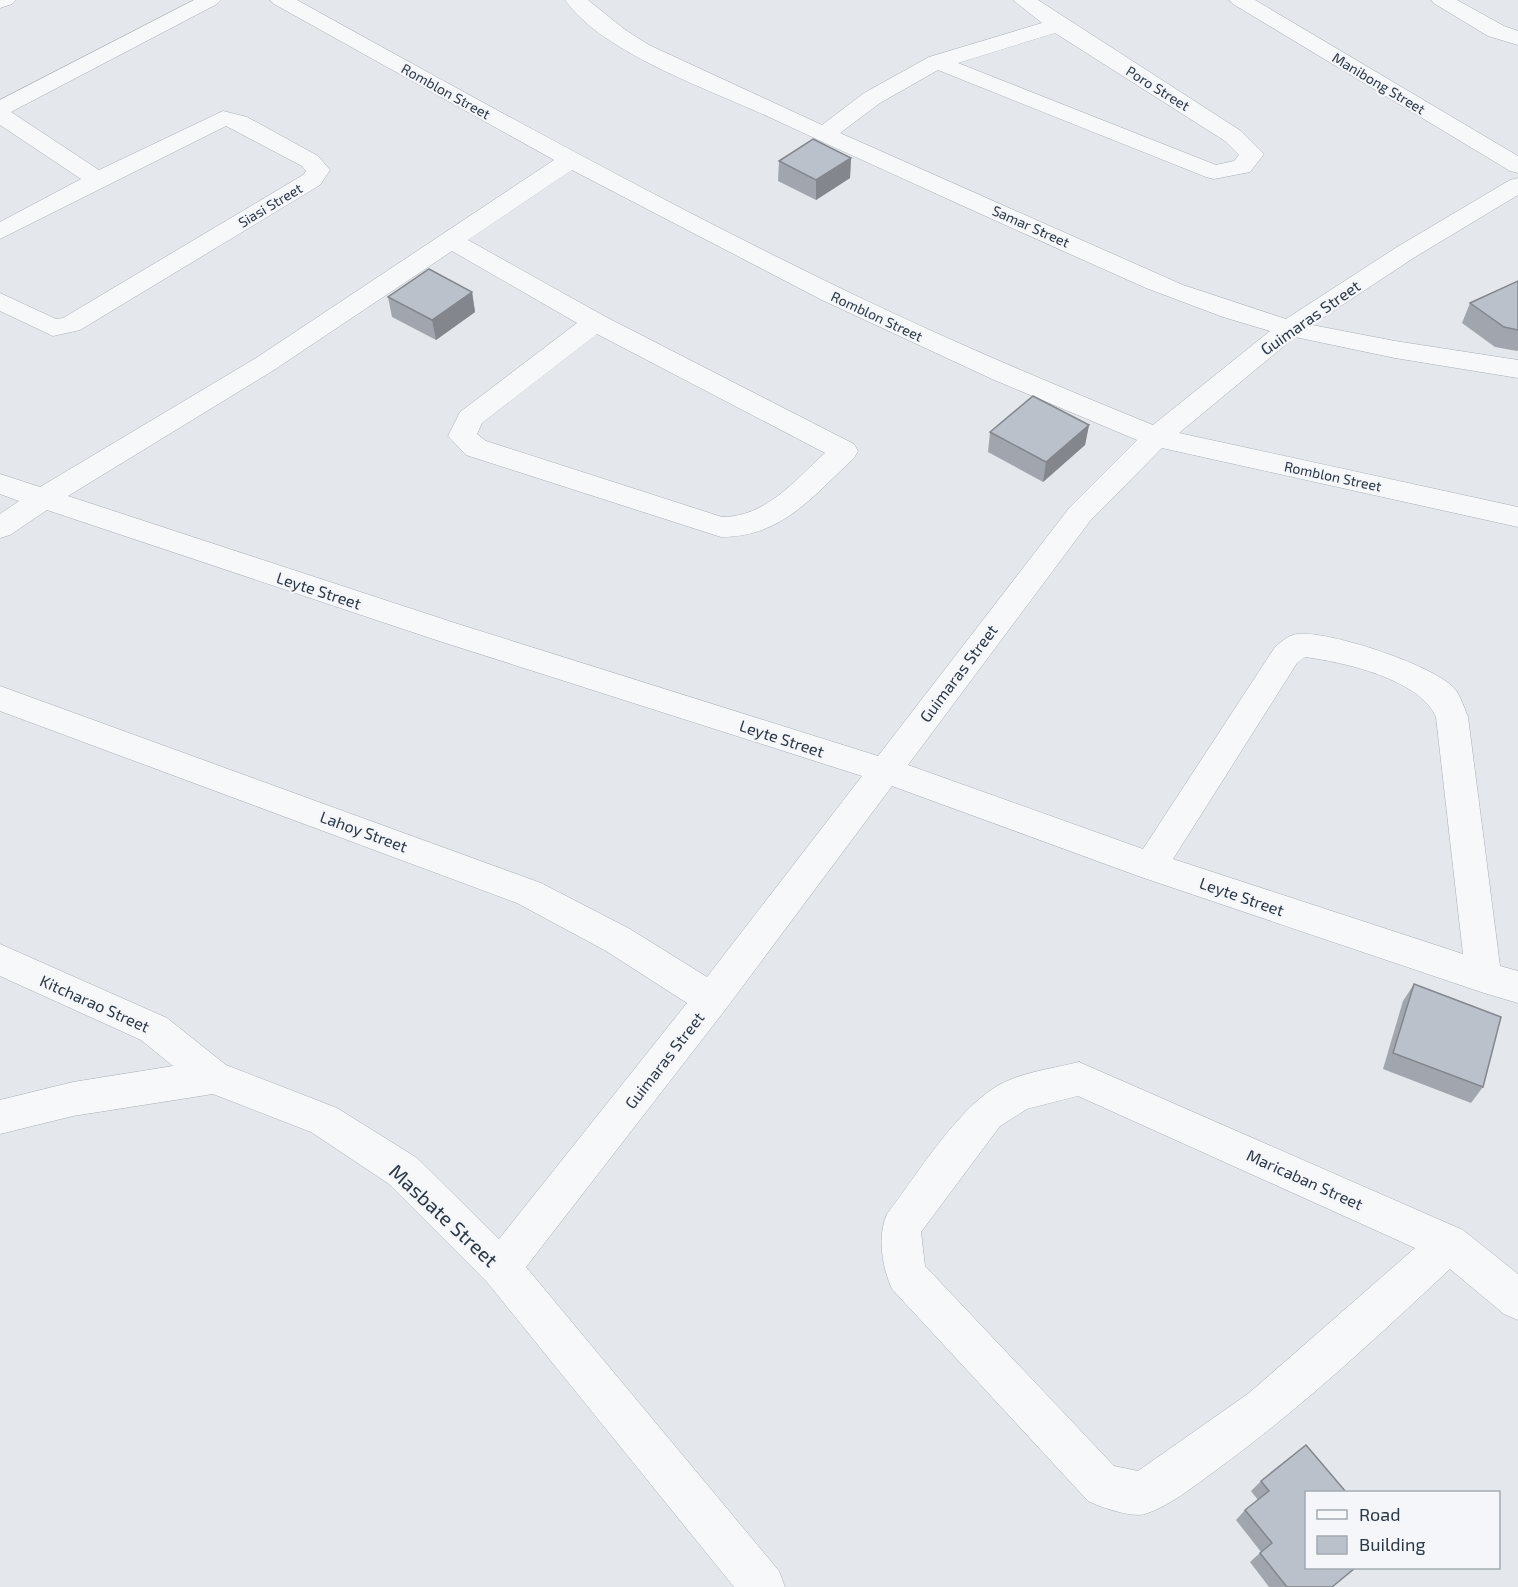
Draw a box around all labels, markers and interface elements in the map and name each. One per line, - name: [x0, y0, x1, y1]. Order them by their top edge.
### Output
- street label: Manibong Street: [1329, 49, 1429, 117]
- street label: Romblon Street: [399, 60, 493, 122]
- street label: Poro Street: [1123, 62, 1193, 114]
- street label: Siasi Street: [235, 179, 305, 231]
- street label: Samar Street: [990, 201, 1072, 251]
- street label: Guimaras Street: [1257, 276, 1363, 358]
- street label: Romblon Street: [829, 287, 925, 345]
- street label: Romblon Street: [1283, 457, 1383, 495]
- street label: Leyte Street: [274, 567, 364, 613]
- street label: Guimaras Street: [915, 620, 1001, 726]
- street label: Leyte Street: [737, 715, 827, 761]
- street label: Lahoy Street: [318, 806, 410, 856]
- street label: Leyte Street: [1197, 873, 1287, 919]
- street label: Kitcharao Street: [37, 970, 153, 1036]
- street label: Guimaras Street: [620, 1008, 708, 1112]
- street label: Maricaban Street: [1244, 1145, 1366, 1213]
- street label: Masbate Street: [385, 1159, 503, 1272]
- legend: [1305, 1491, 1500, 1569]
- text: Road: [1359, 1503, 1400, 1525]
- text: Building: [1359, 1533, 1426, 1555]

